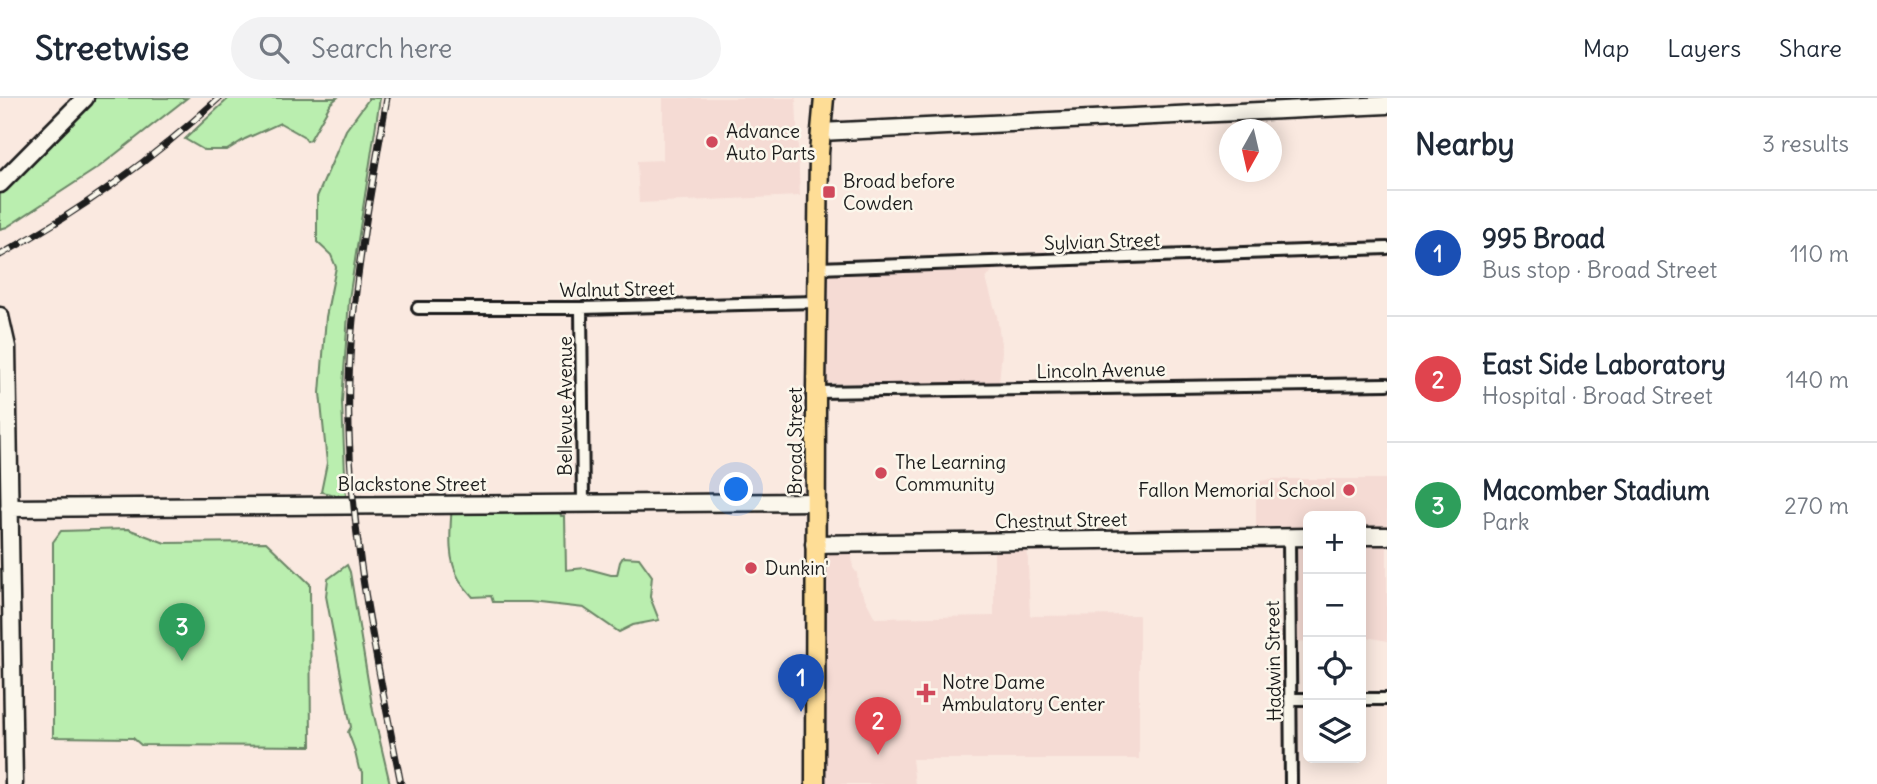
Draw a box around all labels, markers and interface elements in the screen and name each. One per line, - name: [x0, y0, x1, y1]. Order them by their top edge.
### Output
- search box: [231, 17, 721, 80]
- text: Streetwise: [35, 27, 189, 69]
- icon: search: [255, 29, 293, 67]
- text: Search here: [311, 32, 452, 65]
- text: Map: [1583, 33, 1629, 63]
- text: Layers: [1667, 33, 1741, 63]
- text: Share: [1779, 33, 1842, 63]
- place label: Advance Auto Parts: [726, 119, 816, 165]
- north arrow: [1219, 119, 1282, 182]
- text: Nearby: [1415, 125, 1515, 163]
- text: 3 results: [1762, 129, 1849, 158]
- marker: Advance Auto Parts: [704, 134, 720, 150]
- place label: Broad before Cowden: [843, 169, 955, 215]
- marker: Broad before Cowden: [821, 184, 837, 200]
- text: 995 Broad: [1482, 222, 1605, 255]
- street label: Sylvian Street: [1044, 227, 1160, 255]
- text: 1: [1433, 239, 1443, 268]
- text: 110 m: [1790, 239, 1849, 268]
- text: Bus stop · Broad Street: [1482, 255, 1717, 284]
- street label: Walnut Street: [559, 276, 675, 302]
- street label: Bellevue Avenue: [553, 336, 577, 476]
- text: East Side Laboratory: [1482, 348, 1726, 381]
- street label: Lincoln Avenue: [1036, 357, 1166, 383]
- text: 2: [1432, 365, 1444, 394]
- text: 140 m: [1786, 365, 1849, 394]
- text: Hospital · Broad Street: [1482, 381, 1713, 410]
- street label: Broad Street: [783, 387, 807, 495]
- place label: The Learning Community: [895, 450, 1006, 496]
- marker: The Learning Community: [873, 465, 889, 481]
- street label: Blackstone Street: [337, 472, 487, 496]
- your location: [719, 472, 753, 506]
- text: Macomber Stadium: [1482, 474, 1710, 507]
- place label: Fallon Memorial School: [1138, 478, 1335, 502]
- marker: Fallon Memorial School: [1341, 482, 1357, 498]
- text: 3: [1431, 491, 1445, 520]
- text: 270 m: [1784, 491, 1849, 520]
- street label: Chestnut Street: [995, 507, 1127, 533]
- text: Park: [1482, 507, 1530, 536]
- map controls: [1303, 511, 1366, 763]
- button: +: [1303, 511, 1366, 574]
- place label: Dunkin': [765, 556, 829, 580]
- marker: Dunkin': [743, 560, 759, 576]
- button: −: [1303, 574, 1366, 637]
- street label: Hadwin Street: [1260, 600, 1286, 722]
- pin: 3: [159, 603, 205, 661]
- button: locate: [1303, 637, 1366, 700]
- pin: 1: [778, 654, 824, 712]
- place label: Notre Dame Ambulatory Center: [942, 670, 1105, 716]
- marker: Notre Dame Ambulatory Center: [916, 683, 936, 703]
- pin: 2: [855, 697, 901, 755]
- button: layers: [1303, 700, 1366, 763]

